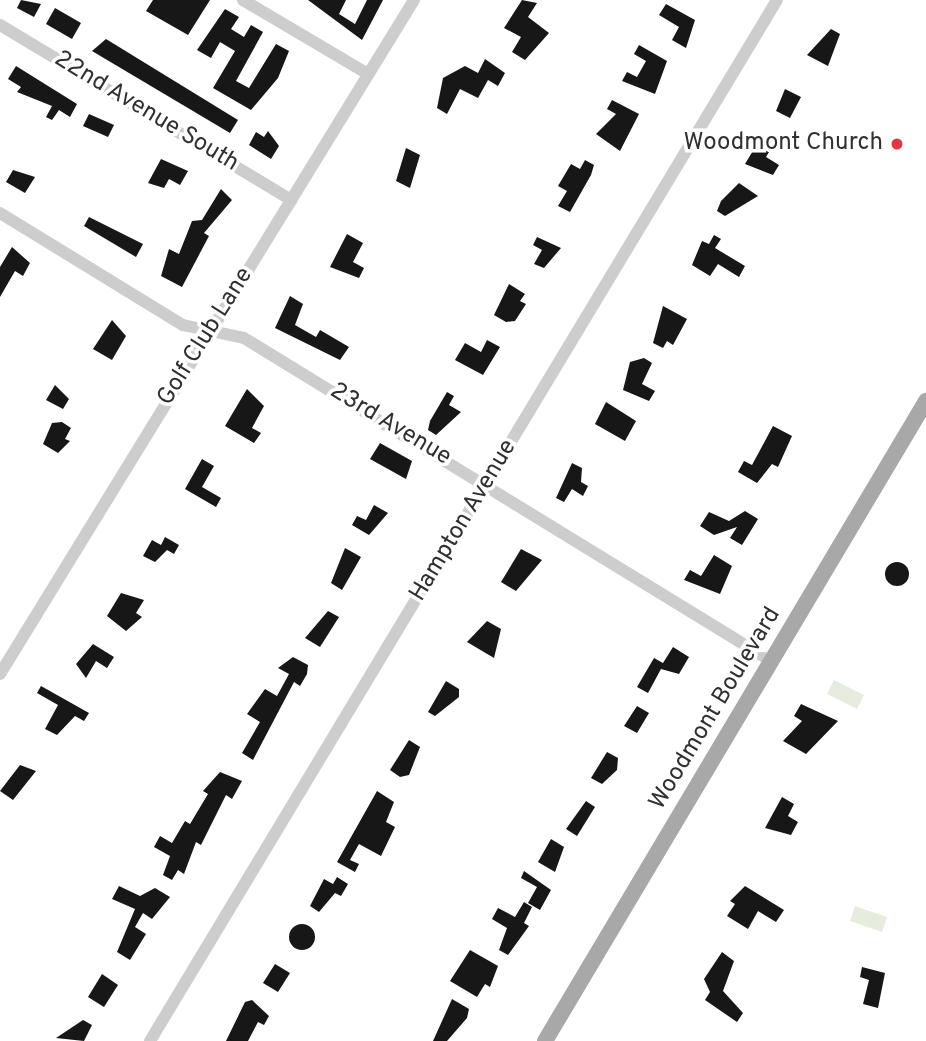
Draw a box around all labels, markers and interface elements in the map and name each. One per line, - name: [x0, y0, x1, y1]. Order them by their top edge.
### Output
- street label: 22nd Avenue South: [48, 45, 244, 179]
- place label: Woodmont Church: [683, 130, 883, 158]
- marker: Woodmont Church: [889, 136, 905, 152]
- street label: Golf Club Lane: [152, 263, 260, 411]
- street label: 23rd Avenue: [324, 377, 456, 473]
- street label: Hampton Avenue: [404, 435, 524, 607]
- street label: Woodmont Boulevard: [644, 603, 788, 815]

